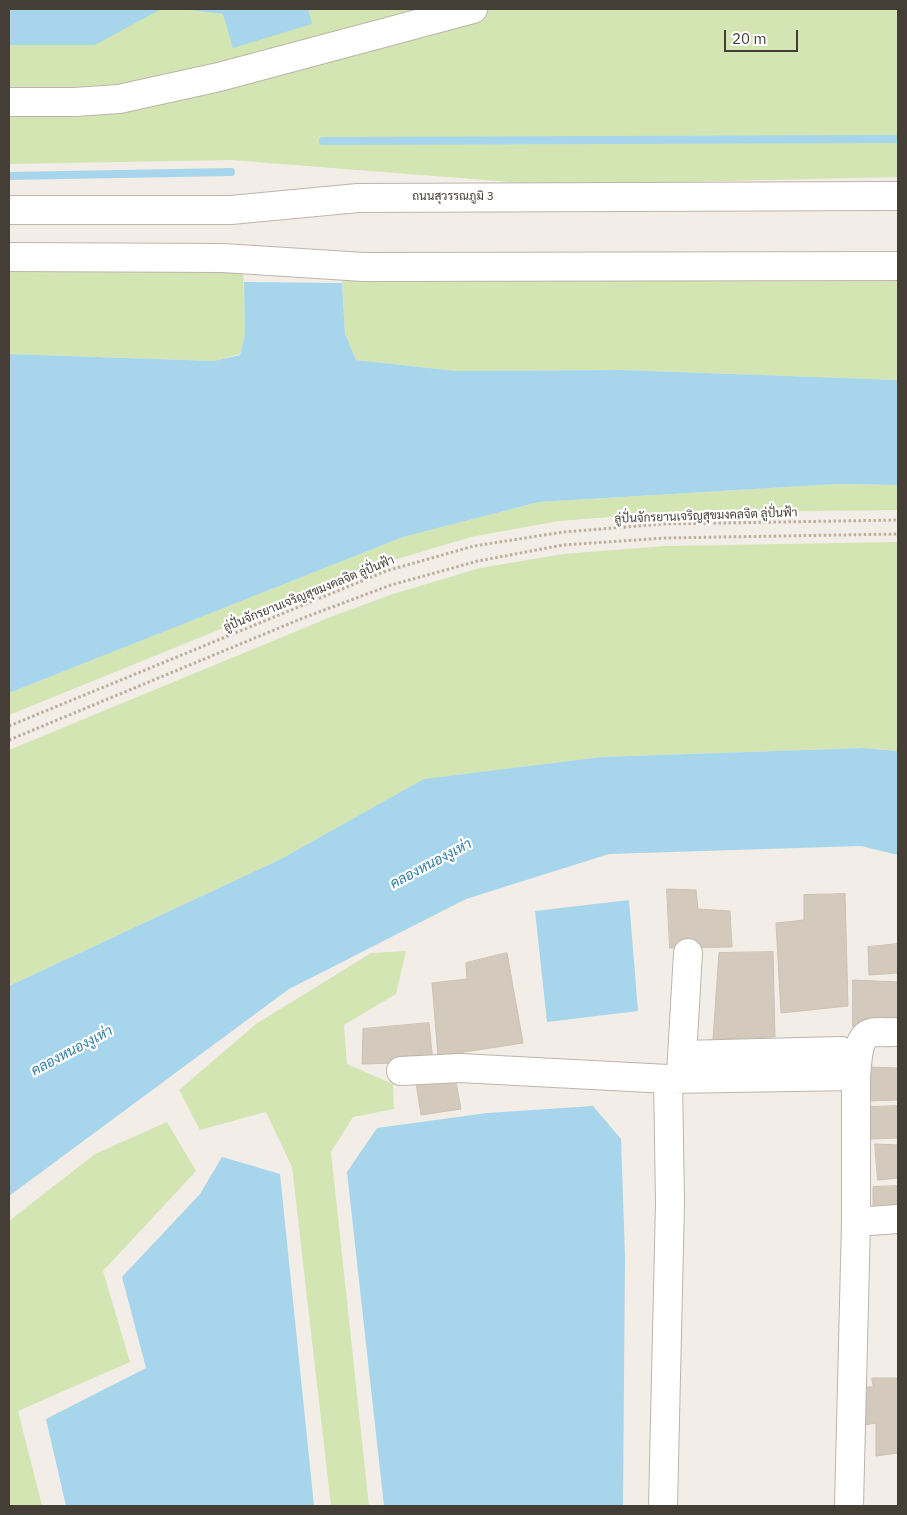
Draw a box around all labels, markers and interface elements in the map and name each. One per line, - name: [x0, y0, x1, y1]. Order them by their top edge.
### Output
- scale bar: [727, 20, 801, 52]
- text: 20 m: [732, 29, 767, 48]
- street label: ถนนสุวรรณภูมิ 3: [412, 190, 494, 204]
- street label: ลู่ปั่นจักรยานเจริญสุขมงคลจิต ลู่ปั่นฟ้า: [614, 506, 798, 526]
- street label: ลู่ปั่นจักรยานเจริญสุขมงคลจิต ลู่ปั่นฟ้า: [221, 553, 397, 635]
- water label: คลองหนองงูเห่า: [387, 835, 475, 893]
- water label: คลองหนองงูเห่า: [28, 1022, 116, 1080]

